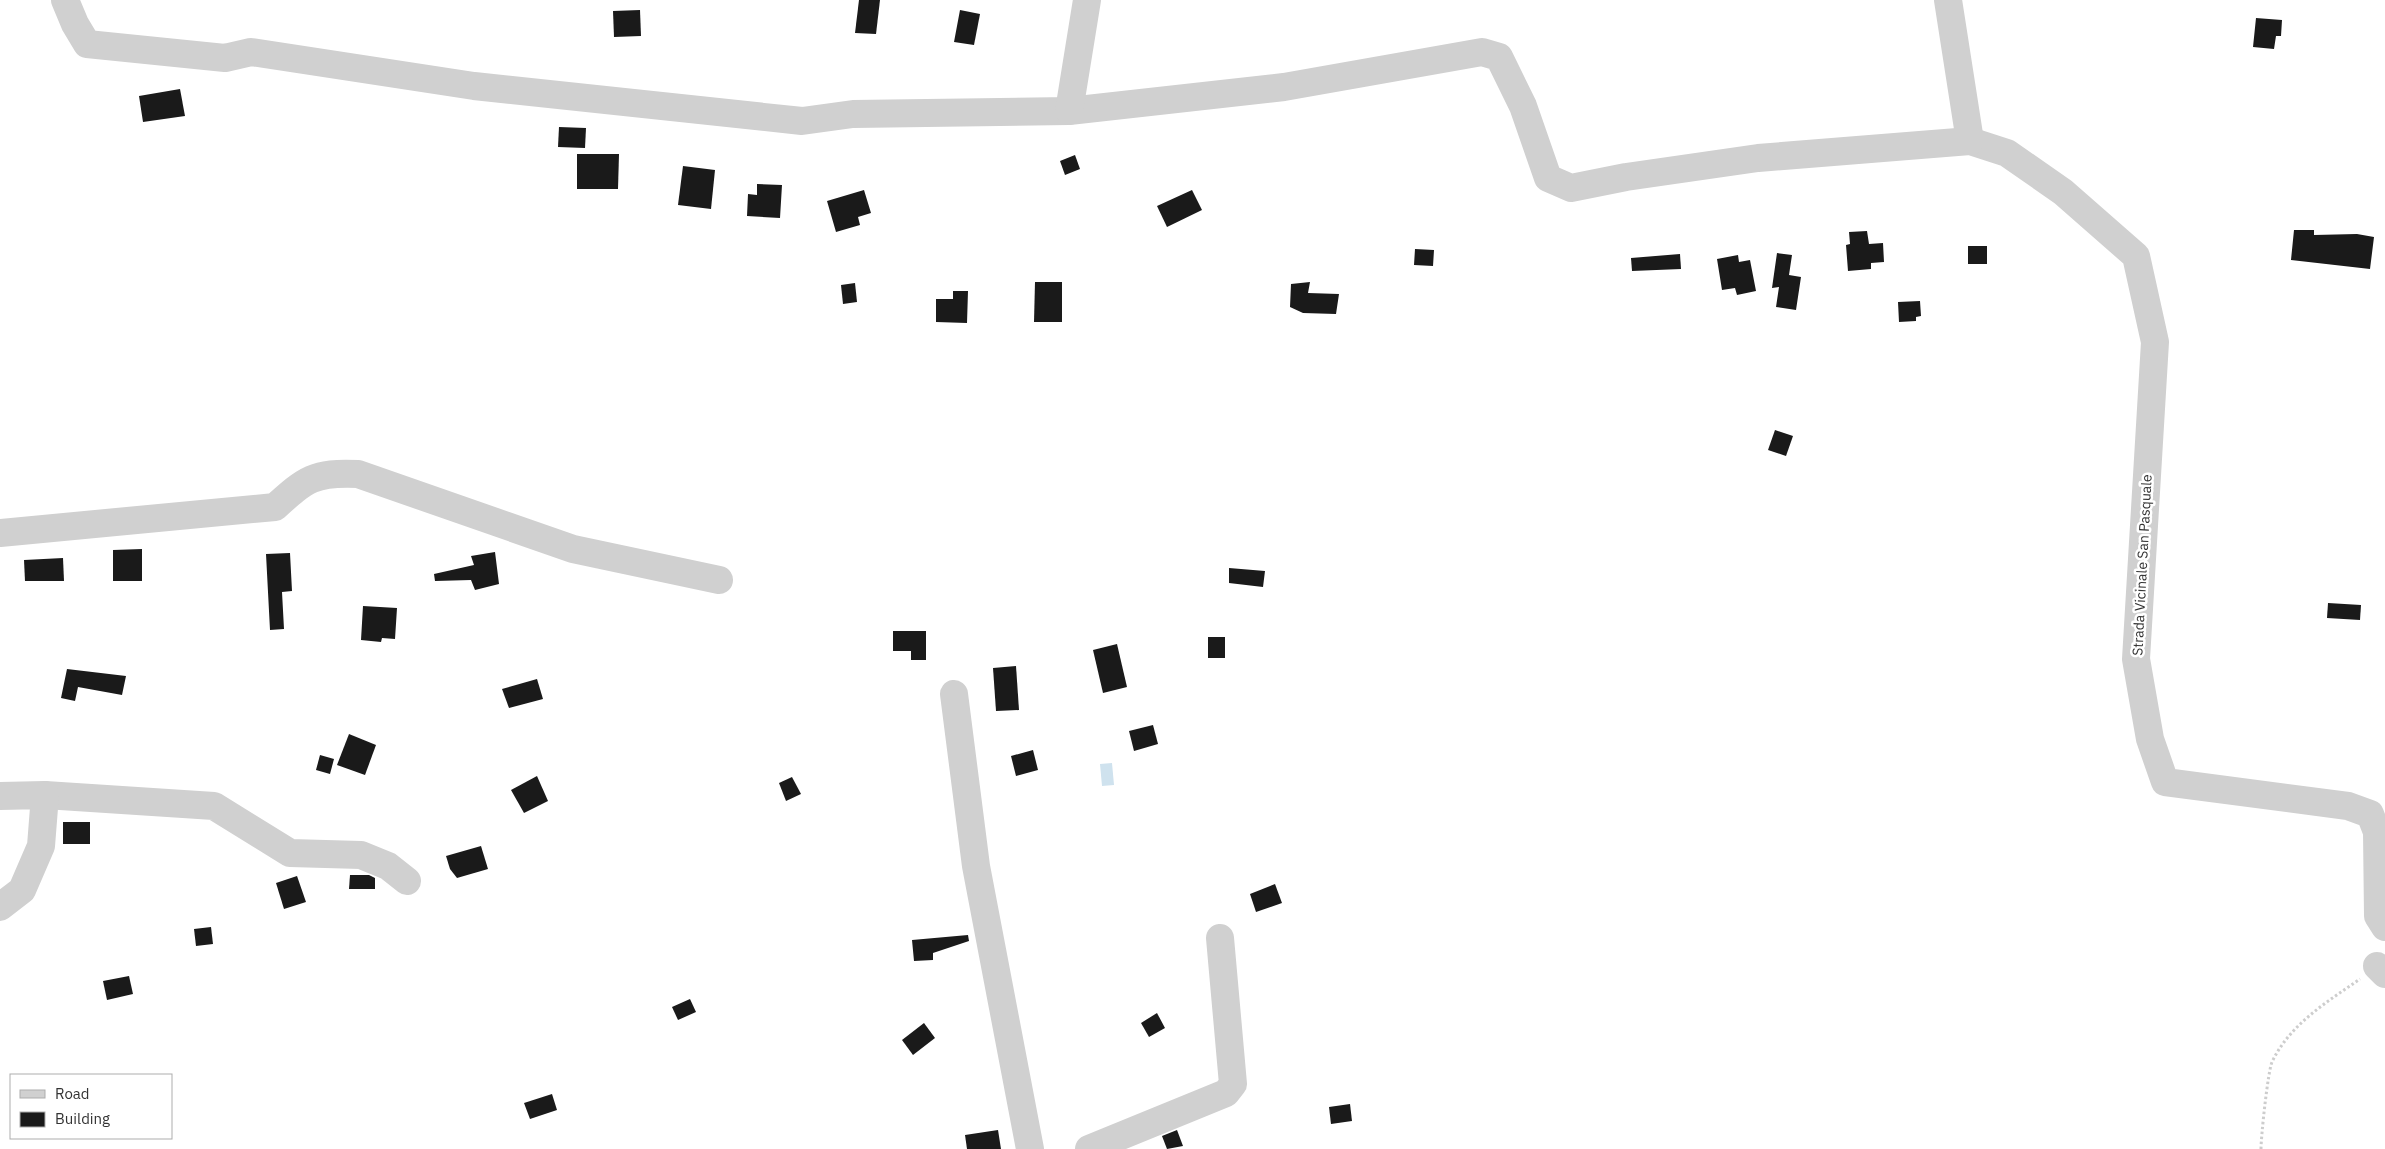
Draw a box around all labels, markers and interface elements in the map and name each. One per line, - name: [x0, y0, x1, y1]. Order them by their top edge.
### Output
- street label: Strada Vicinale San Pasquale: [2128, 473, 2156, 656]
- legend: [10, 1074, 172, 1139]
- text: Road: [55, 1084, 90, 1103]
- text: Building: [55, 1109, 110, 1128]

